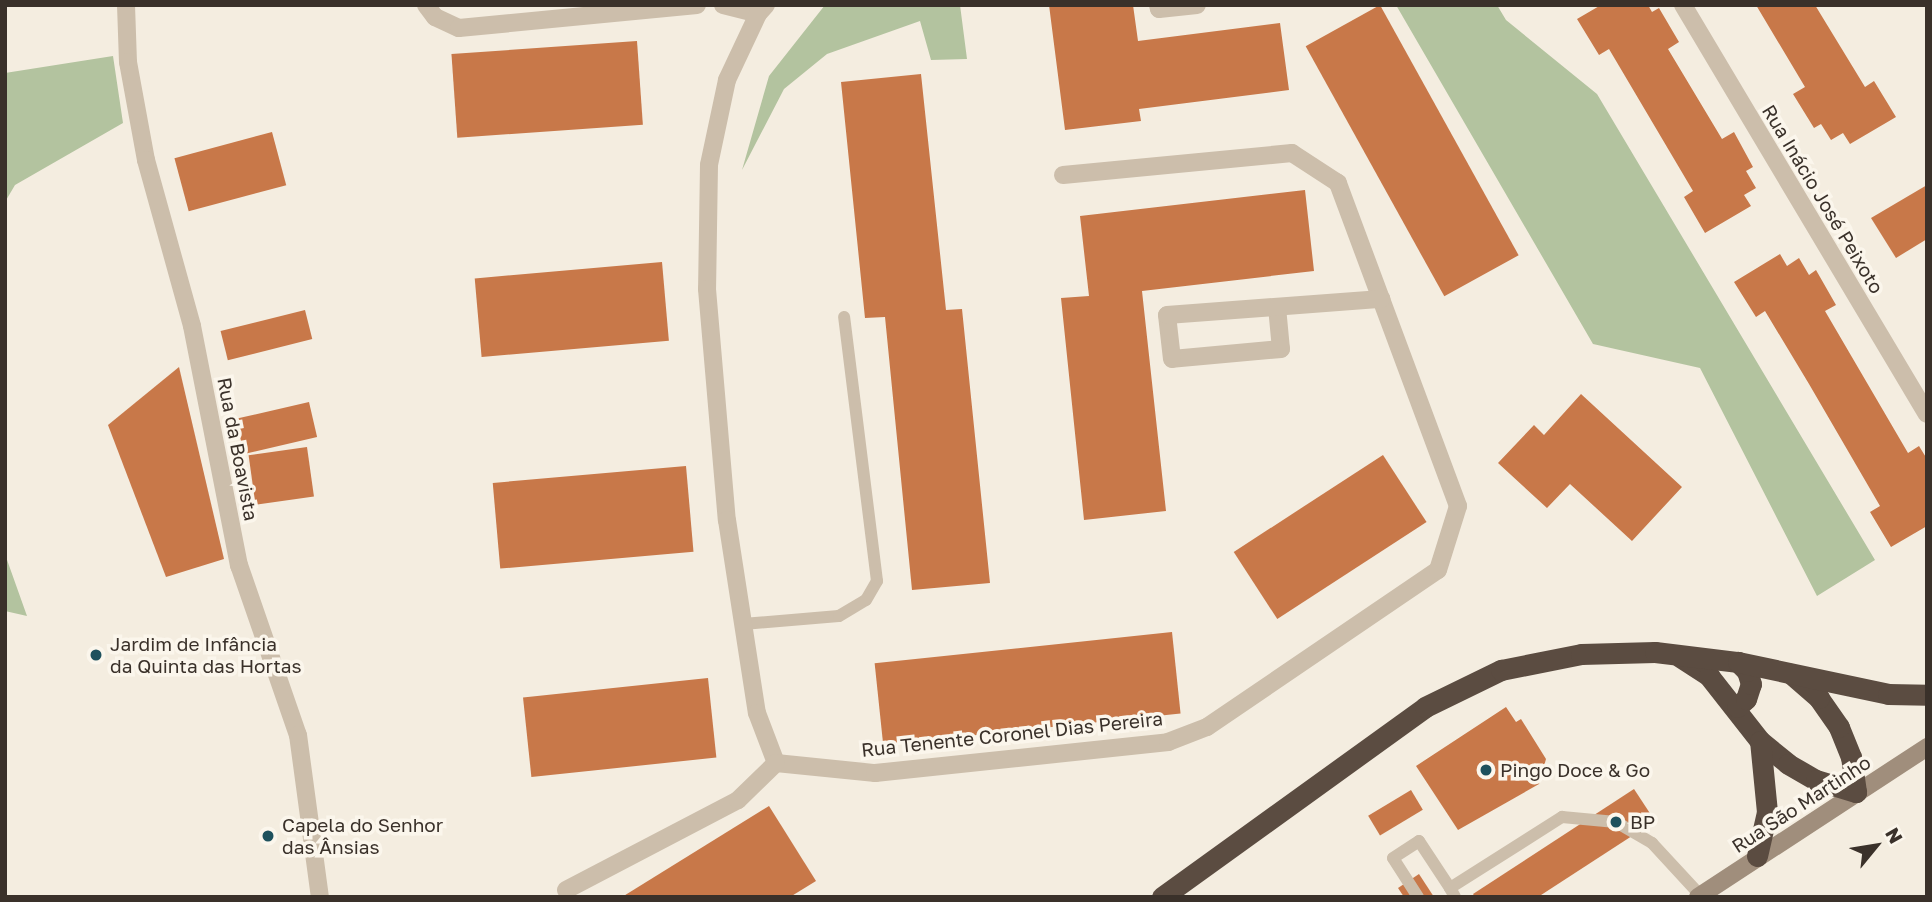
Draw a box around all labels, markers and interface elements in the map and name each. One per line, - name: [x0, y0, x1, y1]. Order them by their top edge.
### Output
- street label: Rua Inácio José Peixoto: [1758, 101, 1888, 297]
- street label: Rua da Boavista: [213, 376, 263, 522]
- place label: Jardim de Infância da Quinta das Hortas: [110, 633, 302, 677]
- marker: Jardim de Infância da Quinta das Hortas: [88, 647, 104, 663]
- street label: Rua Tenente Coronel Dias Pereira: [860, 707, 1164, 761]
- street label: Rua São Martinho: [1727, 751, 1875, 857]
- place label: Pingo Doce & Go: [1500, 759, 1650, 781]
- marker: Pingo Doce & Go: [1478, 762, 1494, 778]
- place label: BP: [1630, 811, 1655, 833]
- north arrow: [1841, 811, 1911, 881]
- place label: Capela do Senhor das Ânsias: [282, 814, 443, 858]
- marker: BP: [1608, 814, 1624, 830]
- text: N: [1881, 823, 1908, 847]
- marker: Capela do Senhor das Ânsias: [260, 828, 276, 844]

